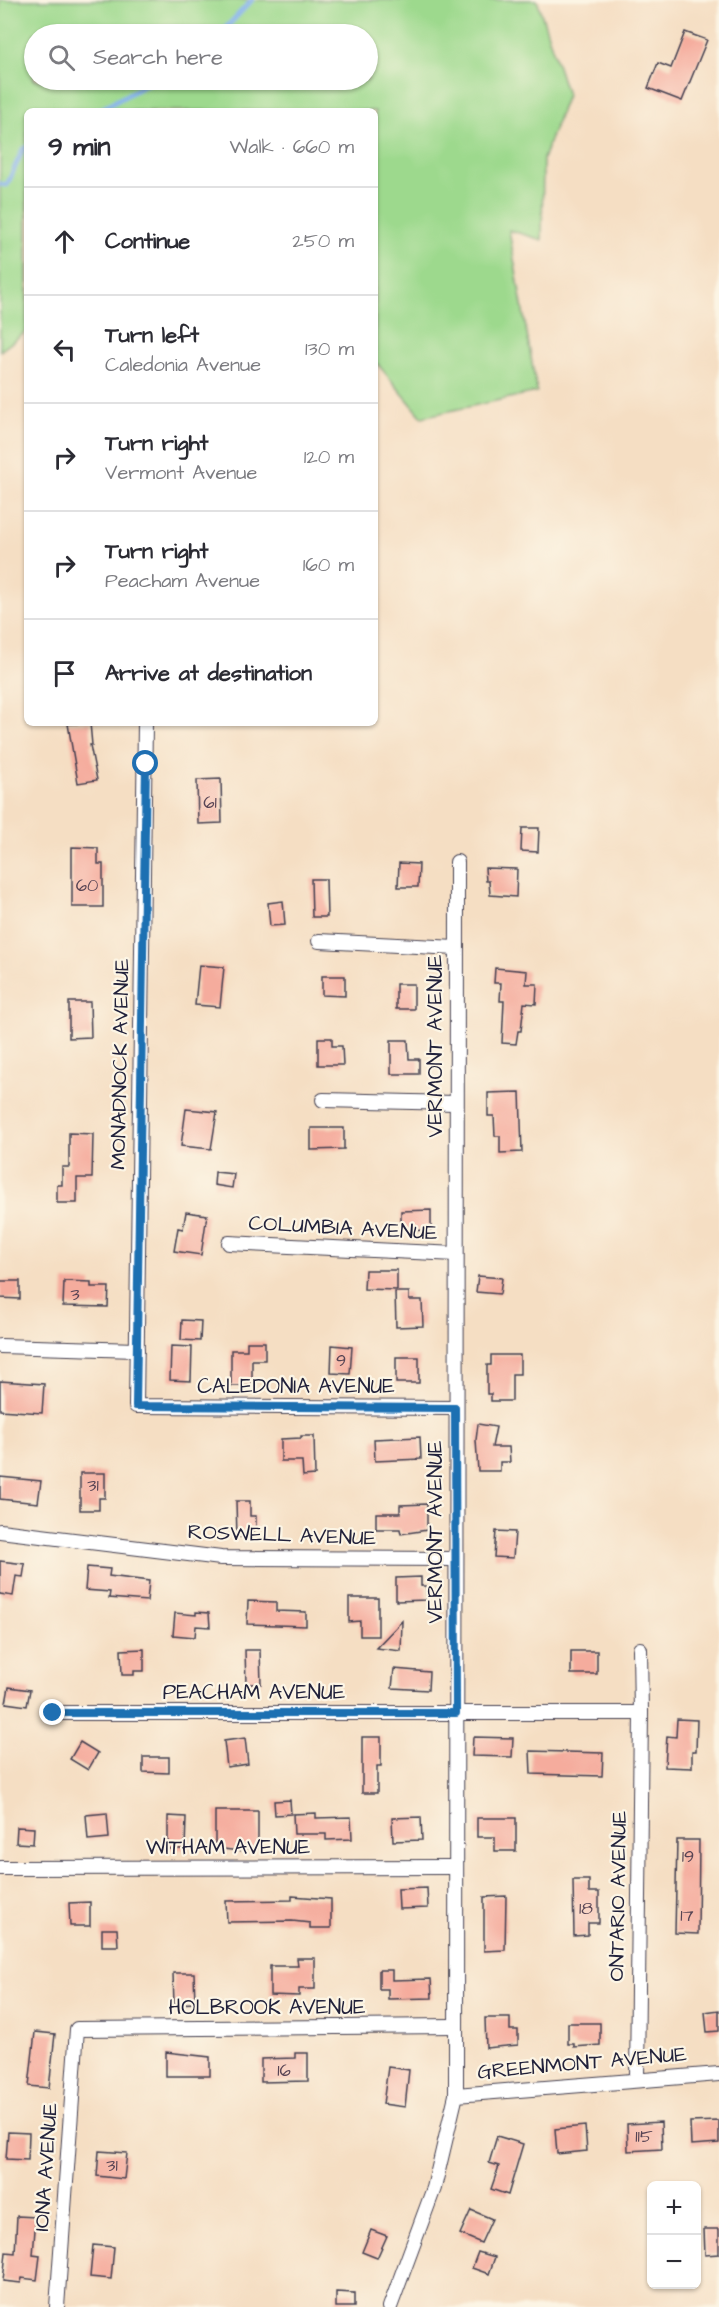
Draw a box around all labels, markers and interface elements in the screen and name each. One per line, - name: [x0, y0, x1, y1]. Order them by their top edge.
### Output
- search box: [24, 24, 378, 90]
- icon: search: [45, 41, 78, 74]
- text: Search here: [93, 42, 223, 73]
- text: 9 min: [48, 129, 110, 165]
- text: Walk · 660 m: [229, 133, 354, 161]
- icon: ahead: [48, 225, 81, 258]
- text: Continue: [105, 226, 190, 257]
- text: 250 m: [292, 227, 354, 255]
- text: Turn left: [105, 320, 199, 351]
- icon: left: [48, 333, 81, 366]
- text: 130 m: [305, 335, 354, 363]
- text: Caledonia Avenue: [105, 351, 261, 379]
- text: Turn right: [105, 428, 208, 459]
- icon: right: [48, 441, 81, 474]
- text: 120 m: [304, 443, 354, 471]
- text: Vermont Avenue: [105, 459, 257, 487]
- text: Turn right: [105, 536, 208, 567]
- icon: right: [48, 549, 81, 582]
- text: 160 m: [303, 551, 354, 579]
- text: Peacham Avenue: [105, 567, 260, 595]
- icon: arrive: [48, 657, 81, 690]
- text: Arrive at destination: [105, 658, 312, 689]
- route start: [132, 750, 158, 776]
- house number: 61: [203, 790, 217, 815]
- house number: 60: [76, 873, 98, 898]
- street label: VERMONT AVENUE: [421, 954, 450, 1138]
- street label: MONADNOCK AVENUE: [104, 958, 136, 1170]
- street label: COLUMBIA AVENUE: [248, 1209, 439, 1247]
- house number: 3: [70, 1282, 80, 1307]
- house number: 9: [336, 1348, 346, 1373]
- street label: CALEDONIA AVENUE: [197, 1372, 395, 1401]
- street label: VERMONT AVENUE: [421, 1440, 450, 1624]
- house number: 31: [87, 1473, 99, 1498]
- street label: ROSWELL AVENUE: [187, 1517, 377, 1553]
- street label: PEACHAM AVENUE: [163, 1678, 346, 1707]
- route end: [39, 1699, 65, 1725]
- street label: ONTARIO AVENUE: [602, 1810, 634, 1982]
- street label: WITHAM AVENUE: [146, 1833, 311, 1862]
- house number: 19: [682, 1844, 694, 1869]
- house number: 18: [579, 1896, 593, 1921]
- house number: 17: [680, 1903, 694, 1928]
- street label: HOLBROOK AVENUE: [169, 1993, 366, 2022]
- street label: GREENMONT AVENUE: [476, 2039, 688, 2087]
- house number: 16: [277, 2058, 291, 2083]
- street label: IONA AVENUE: [27, 2101, 65, 2232]
- house number: 115: [635, 2124, 653, 2149]
- house number: 31: [106, 2153, 118, 2178]
- map controls: [647, 2181, 701, 2289]
- button: +: [647, 2181, 701, 2235]
- button: −: [647, 2235, 701, 2289]

